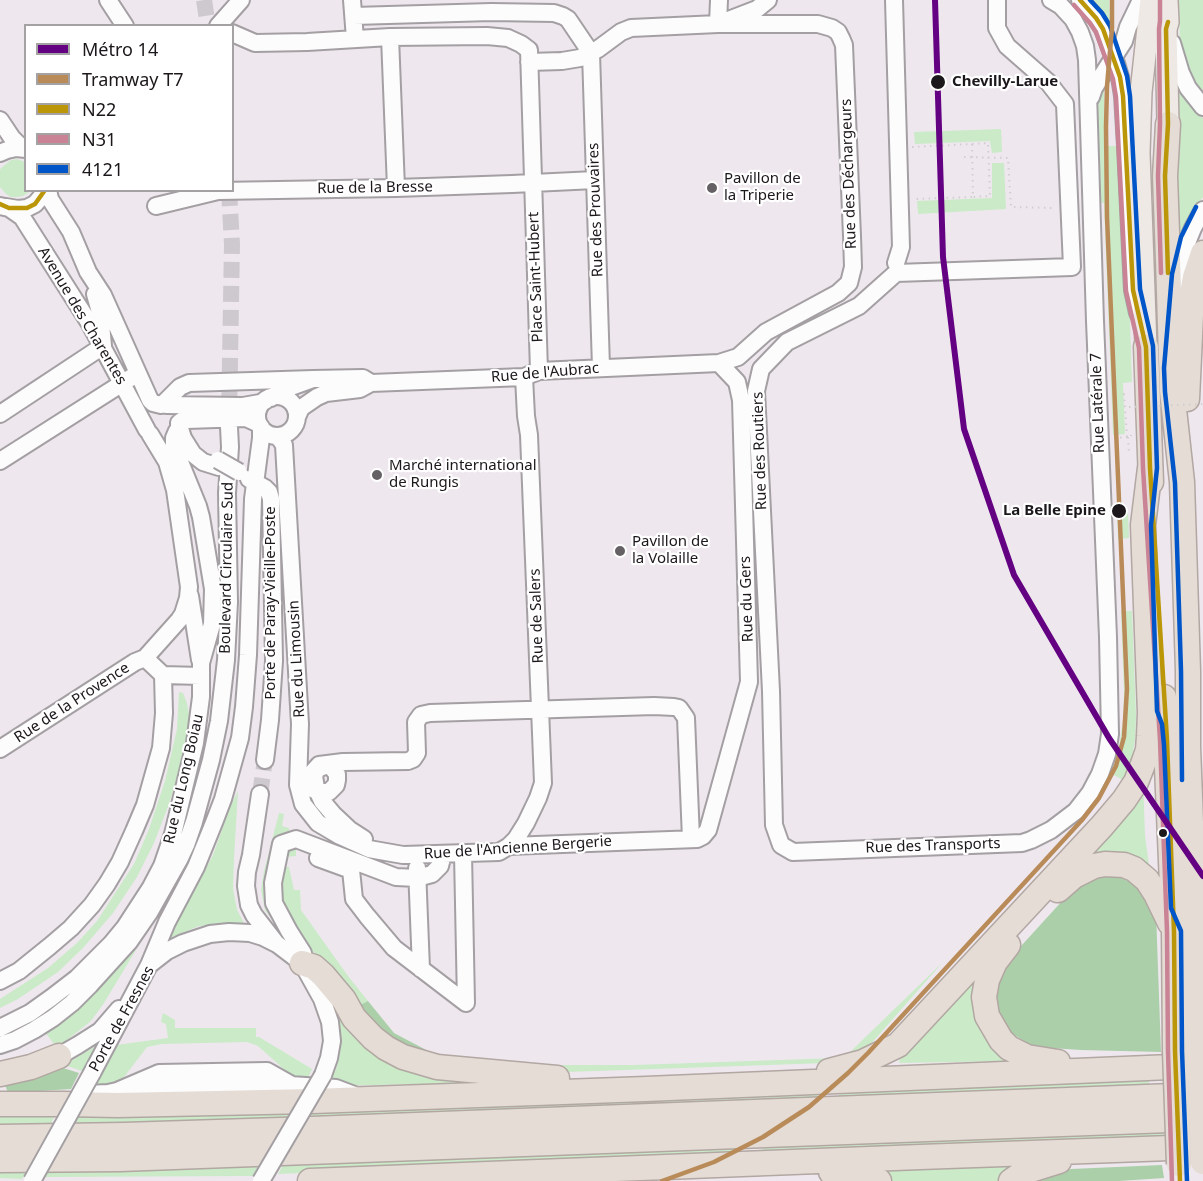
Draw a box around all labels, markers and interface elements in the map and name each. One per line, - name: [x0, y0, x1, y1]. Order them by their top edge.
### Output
- legend: [24, 24, 234, 192]
- text: Métro 14: [82, 37, 158, 61]
- text: Tramway T7: [82, 67, 184, 91]
- marker: Chevilly-Larue: [929, 73, 947, 91]
- place label: Chevilly-Larue: [952, 73, 1058, 91]
- text: N22: [82, 97, 116, 121]
- street label: Rue des Déchargeurs: [837, 99, 861, 249]
- text: N31: [82, 127, 116, 151]
- street label: Rue des Prouvaires: [585, 142, 607, 278]
- text: 4121: [82, 157, 123, 181]
- place label: Pavillon de la Triperie: [724, 170, 801, 205]
- street label: Rue de la Bresse: [317, 178, 433, 198]
- marker: Pavillon de la Triperie: [705, 181, 719, 195]
- street label: Place Saint-Hubert: [525, 211, 547, 343]
- street label: Avenue des Charentes: [34, 244, 130, 388]
- street label: Rue Latérale 7: [1087, 353, 1109, 453]
- street label: Rue de l'Aubrac: [490, 359, 600, 387]
- street label: Rue des Routiers: [749, 391, 771, 511]
- place label: Marché international de Rungis: [389, 457, 537, 492]
- marker: Marché international de Rungis: [370, 468, 384, 482]
- street label: Boulevard Circulaire Sud: [217, 482, 237, 654]
- place label: La Belle Epine: [1003, 502, 1106, 520]
- marker: La Belle Epine: [1110, 502, 1128, 520]
- street label: Porte de Paray-Vieille-Poste: [262, 506, 280, 700]
- place label: Pavillon de la Volaille: [632, 533, 709, 568]
- marker: Pavillon de la Volaille: [613, 544, 627, 558]
- street label: Rue du Gers: [737, 556, 757, 642]
- street label: Rue de Salers: [526, 568, 548, 664]
- street label: Rue du Limousin: [285, 600, 309, 718]
- street label: Rue de la Provence: [11, 659, 133, 747]
- street label: Rue du Long Boiau: [160, 712, 208, 846]
- unlabelled marker: [1157, 827, 1169, 839]
- street label: Rue de l'Ancienne Bergerie: [423, 832, 613, 864]
- street label: Rue des Transports: [865, 835, 1001, 857]
- street label: Porte de Fresnes: [86, 963, 158, 1075]

